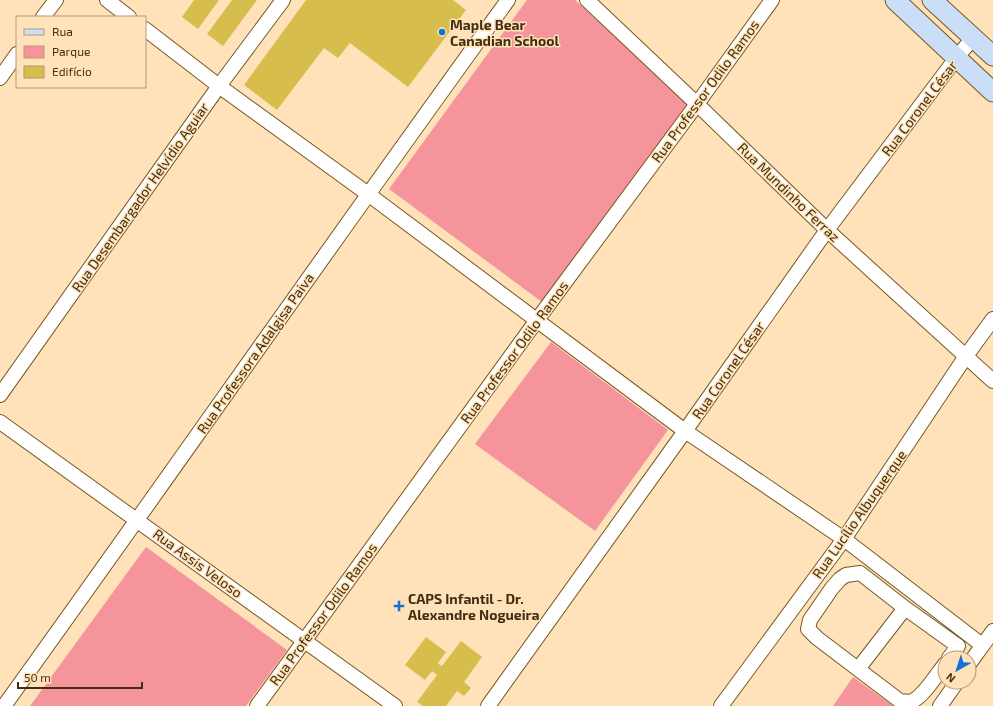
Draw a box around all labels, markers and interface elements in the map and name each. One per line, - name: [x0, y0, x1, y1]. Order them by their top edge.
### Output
- legend: [16, 16, 146, 88]
- place label: Maple Bear Canadian School: [450, 16, 560, 49]
- street label: Rua Professor Odilo Ramos: [648, 16, 762, 166]
- text: Rua: [52, 24, 73, 38]
- marker: Maple Bear Canadian School: [437, 27, 447, 37]
- text: Parque: [52, 44, 90, 58]
- street label: Rua Coronel César: [878, 57, 961, 159]
- text: Edifício: [52, 64, 92, 78]
- street label: Rua Desembargador Helvídio Aguiar: [68, 99, 212, 295]
- street label: Rua Mundinho Ferraz: [734, 139, 844, 245]
- street label: Rua Professora Adalgisa Paiva: [193, 269, 317, 437]
- street label: Rua Professor Odilo Ramos: [457, 277, 571, 427]
- street label: Rua Coronel César: [688, 318, 768, 422]
- street label: Rua Lucílio Albuquerque: [808, 447, 910, 581]
- street label: Rua Assis Veloso: [150, 525, 246, 601]
- street label: Rua Professor Odilo Ramos: [266, 539, 380, 689]
- place label: CAPS Infantil - Dr. Alexandre Nogueira: [408, 590, 540, 623]
- marker: CAPS Infantil - Dr. Alexandre Nogueira: [393, 600, 405, 612]
- north arrow: [937, 650, 977, 690]
- scale bar: [18, 664, 142, 690]
- text: 50 m: [24, 670, 51, 684]
- text: N: [943, 671, 958, 686]

